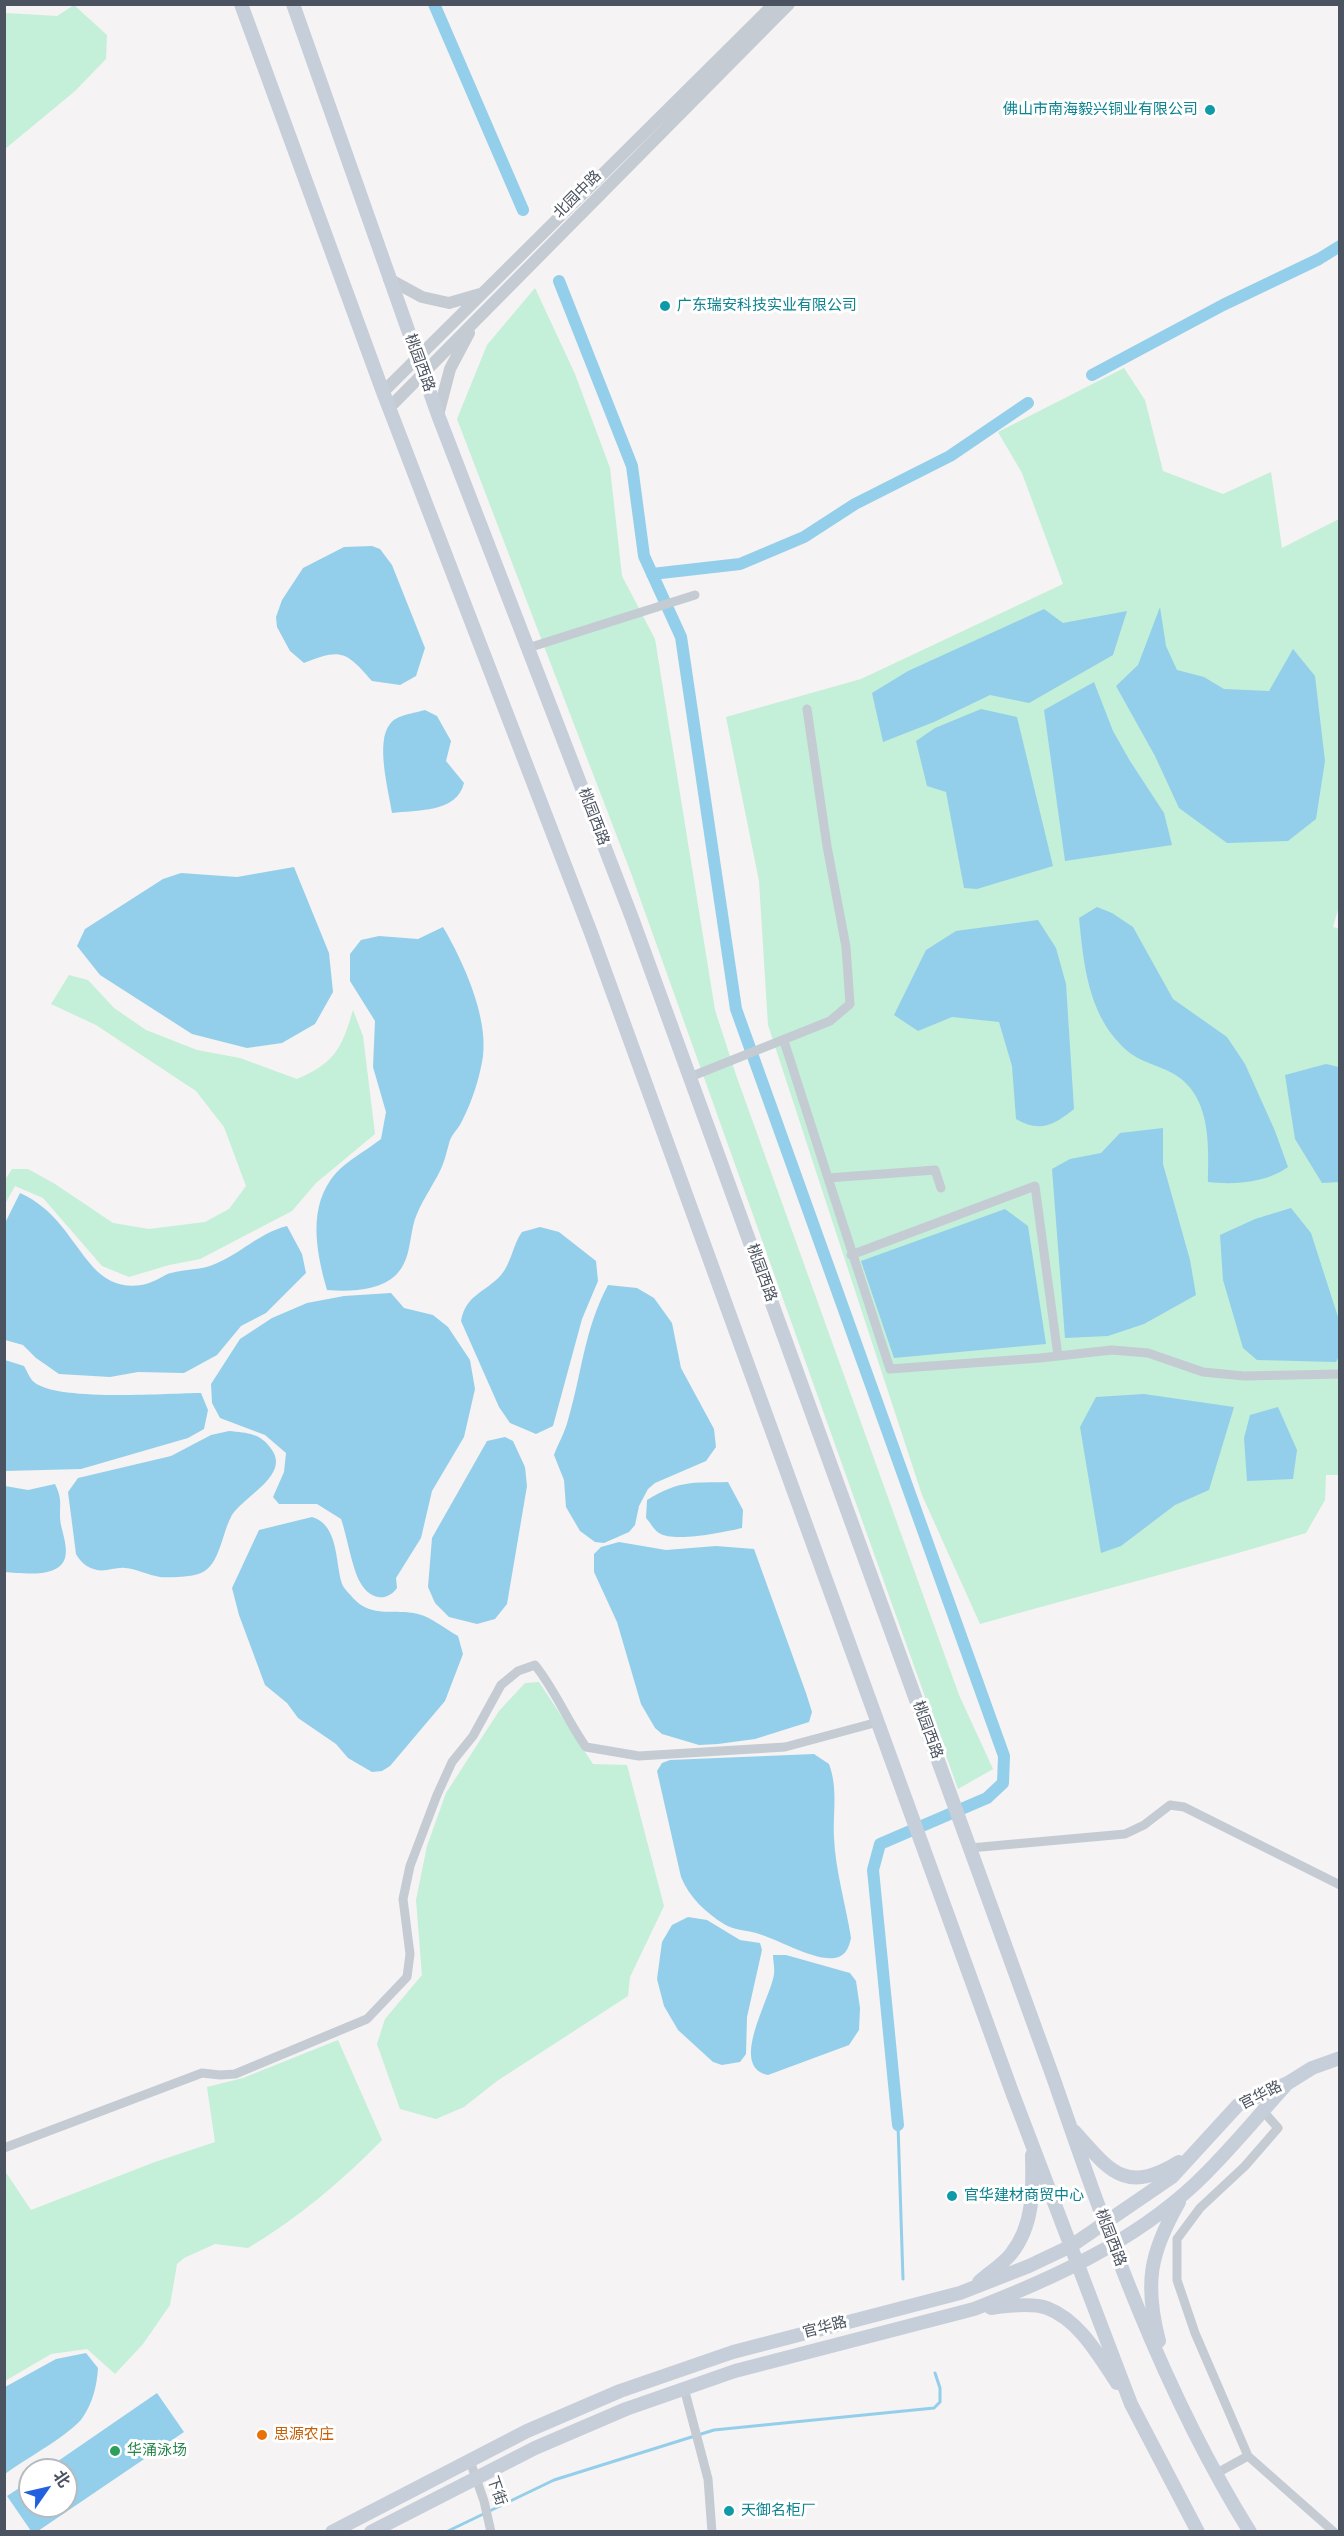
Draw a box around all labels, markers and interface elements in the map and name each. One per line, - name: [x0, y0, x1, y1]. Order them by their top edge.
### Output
- place label: 佛山市南海毅兴铜业有限公司: [1003, 101, 1198, 119]
- marker: 佛山市南海毅兴铜业有限公司: [1203, 103, 1217, 117]
- street label: 北园中路: [550, 167, 606, 223]
- place label: 广东瑞安科技实业有限公司: [677, 297, 857, 315]
- marker: 广东瑞安科技实业有限公司: [658, 299, 672, 313]
- street label: 桃园西路: [400, 332, 438, 394]
- street label: 桃园西路: [574, 786, 612, 848]
- street label: 桃园西路: [742, 1242, 780, 1304]
- street label: 桃园西路: [908, 1699, 946, 1761]
- street label: 官华路: [1237, 2078, 1285, 2114]
- place label: 官华建材商贸中心: [964, 2187, 1084, 2205]
- marker: 官华建材商贸中心: [945, 2189, 959, 2203]
- street label: 桃园西路: [1091, 2207, 1129, 2269]
- street label: 官华路: [801, 2313, 849, 2343]
- place label: 思源农庄: [274, 2426, 334, 2444]
- marker: 思源农庄: [255, 2428, 269, 2442]
- place label: 华涌泳场: [127, 2442, 187, 2460]
- marker: 华涌泳场: [108, 2444, 122, 2458]
- north arrow: [18, 2458, 78, 2518]
- text: 北: [48, 2466, 76, 2492]
- street label: 下街: [483, 2474, 509, 2508]
- place label: 天御名柜厂: [741, 2502, 816, 2520]
- marker: 天御名柜厂: [722, 2504, 736, 2518]

